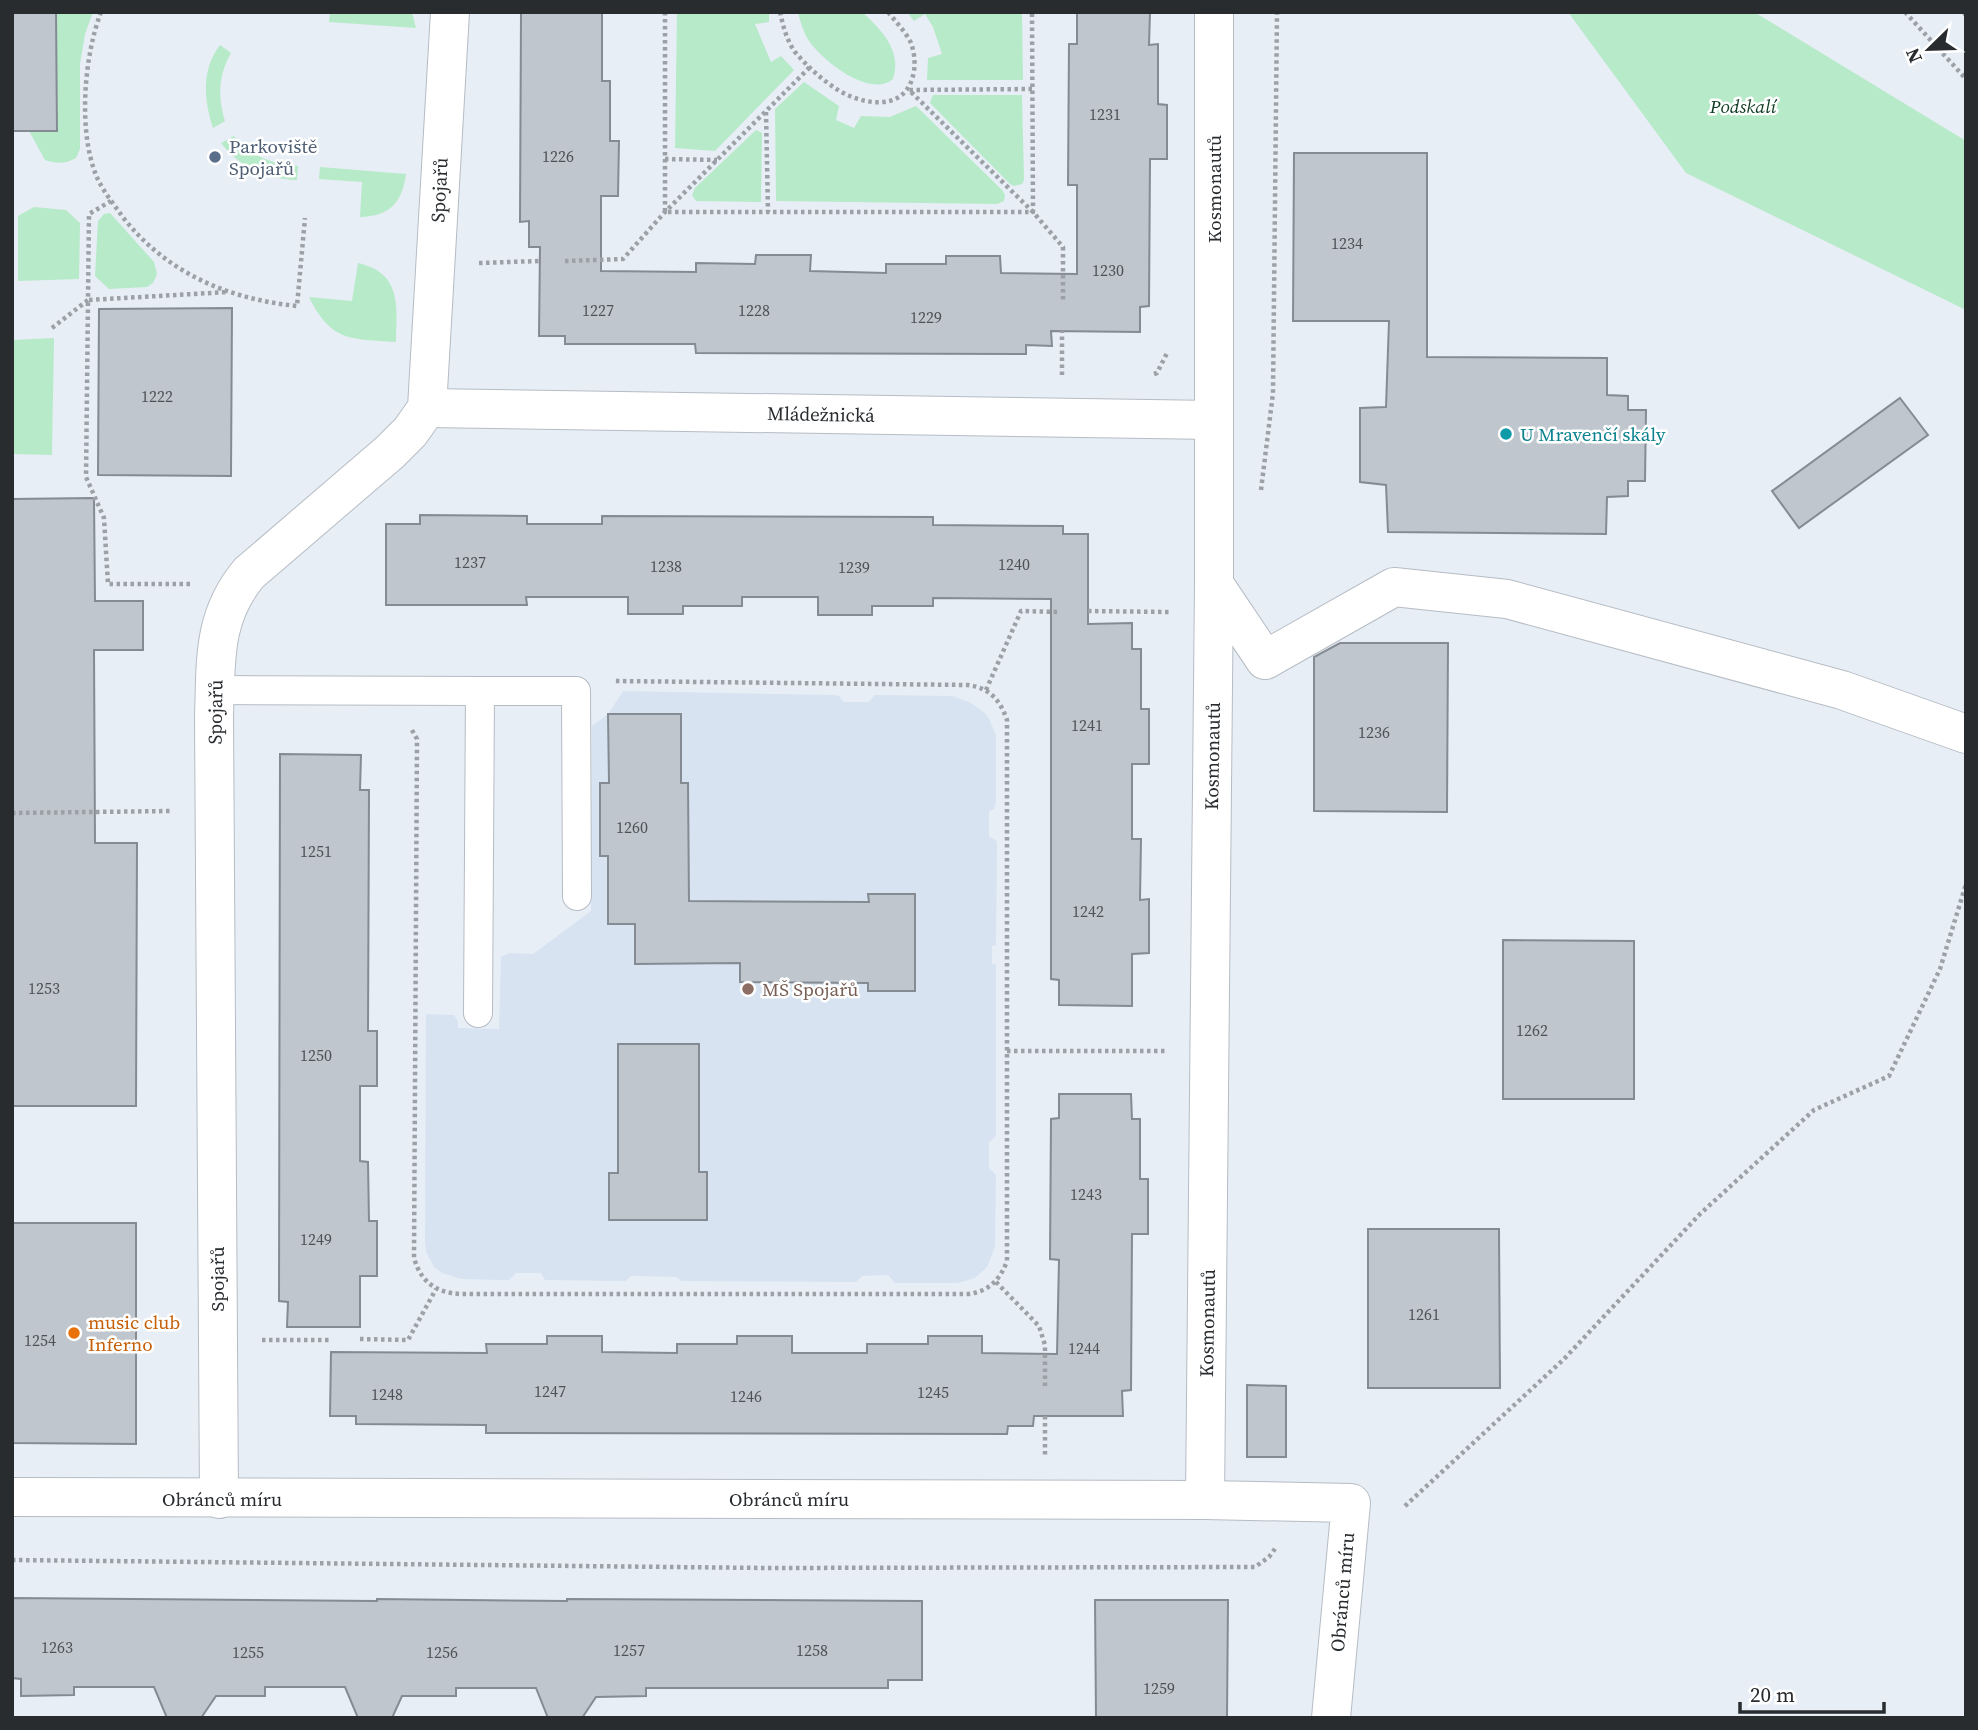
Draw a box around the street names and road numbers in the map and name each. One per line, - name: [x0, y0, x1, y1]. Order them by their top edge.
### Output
- street label: Kosmonautů: [1201, 135, 1227, 243]
- street label: Spojařů: [424, 157, 454, 223]
- street label: Mládežnická: [767, 400, 875, 428]
- street label: Spojařů: [201, 679, 229, 745]
- street label: Kosmonautů: [1198, 702, 1226, 810]
- street label: Spojařů: [204, 1247, 230, 1312]
- street label: Kosmonautů: [1193, 1269, 1221, 1377]
- street label: Obránců míru: [162, 1486, 282, 1512]
- street label: Obránců míru: [729, 1486, 849, 1512]
- street label: Obránců míru: [1324, 1531, 1360, 1653]

